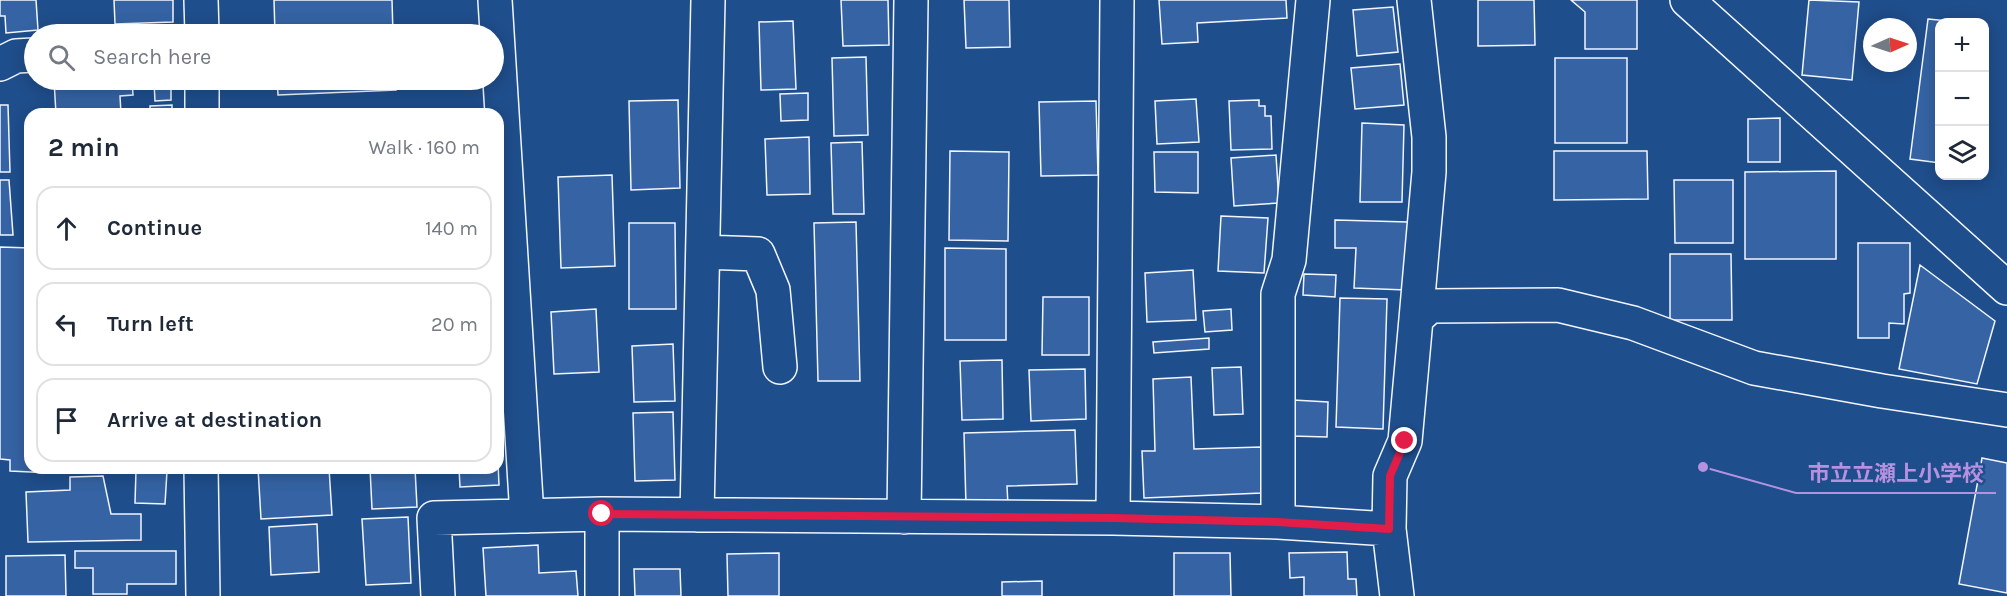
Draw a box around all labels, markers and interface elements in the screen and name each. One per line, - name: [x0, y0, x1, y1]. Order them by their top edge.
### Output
- north arrow: [1863, 18, 1917, 72]
- map controls: [1935, 18, 1989, 180]
- button: +: [1935, 18, 1989, 72]
- search box: [24, 24, 504, 90]
- icon: search: [45, 41, 78, 74]
- text: Search here: [93, 44, 211, 70]
- button: −: [1935, 72, 1989, 126]
- button: layers: [1935, 126, 1989, 180]
- text: 2 min: [48, 132, 120, 163]
- text: Walk · 160 m: [368, 136, 480, 159]
- icon: ahead: [50, 212, 83, 245]
- text: Continue: [107, 215, 202, 241]
- text: 140 m: [425, 217, 478, 240]
- icon: left: [50, 308, 83, 341]
- text: Turn left: [107, 311, 194, 337]
- text: 20 m: [431, 313, 478, 336]
- icon: arrive: [50, 404, 83, 437]
- text: Arrive at destination: [107, 407, 322, 433]
- route end: [1391, 427, 1417, 453]
- callout: 市立立瀬上小学校: [1796, 453, 1996, 493]
- text: 市立立瀬上小学校: [1808, 461, 1984, 487]
- route start: [588, 500, 614, 526]

